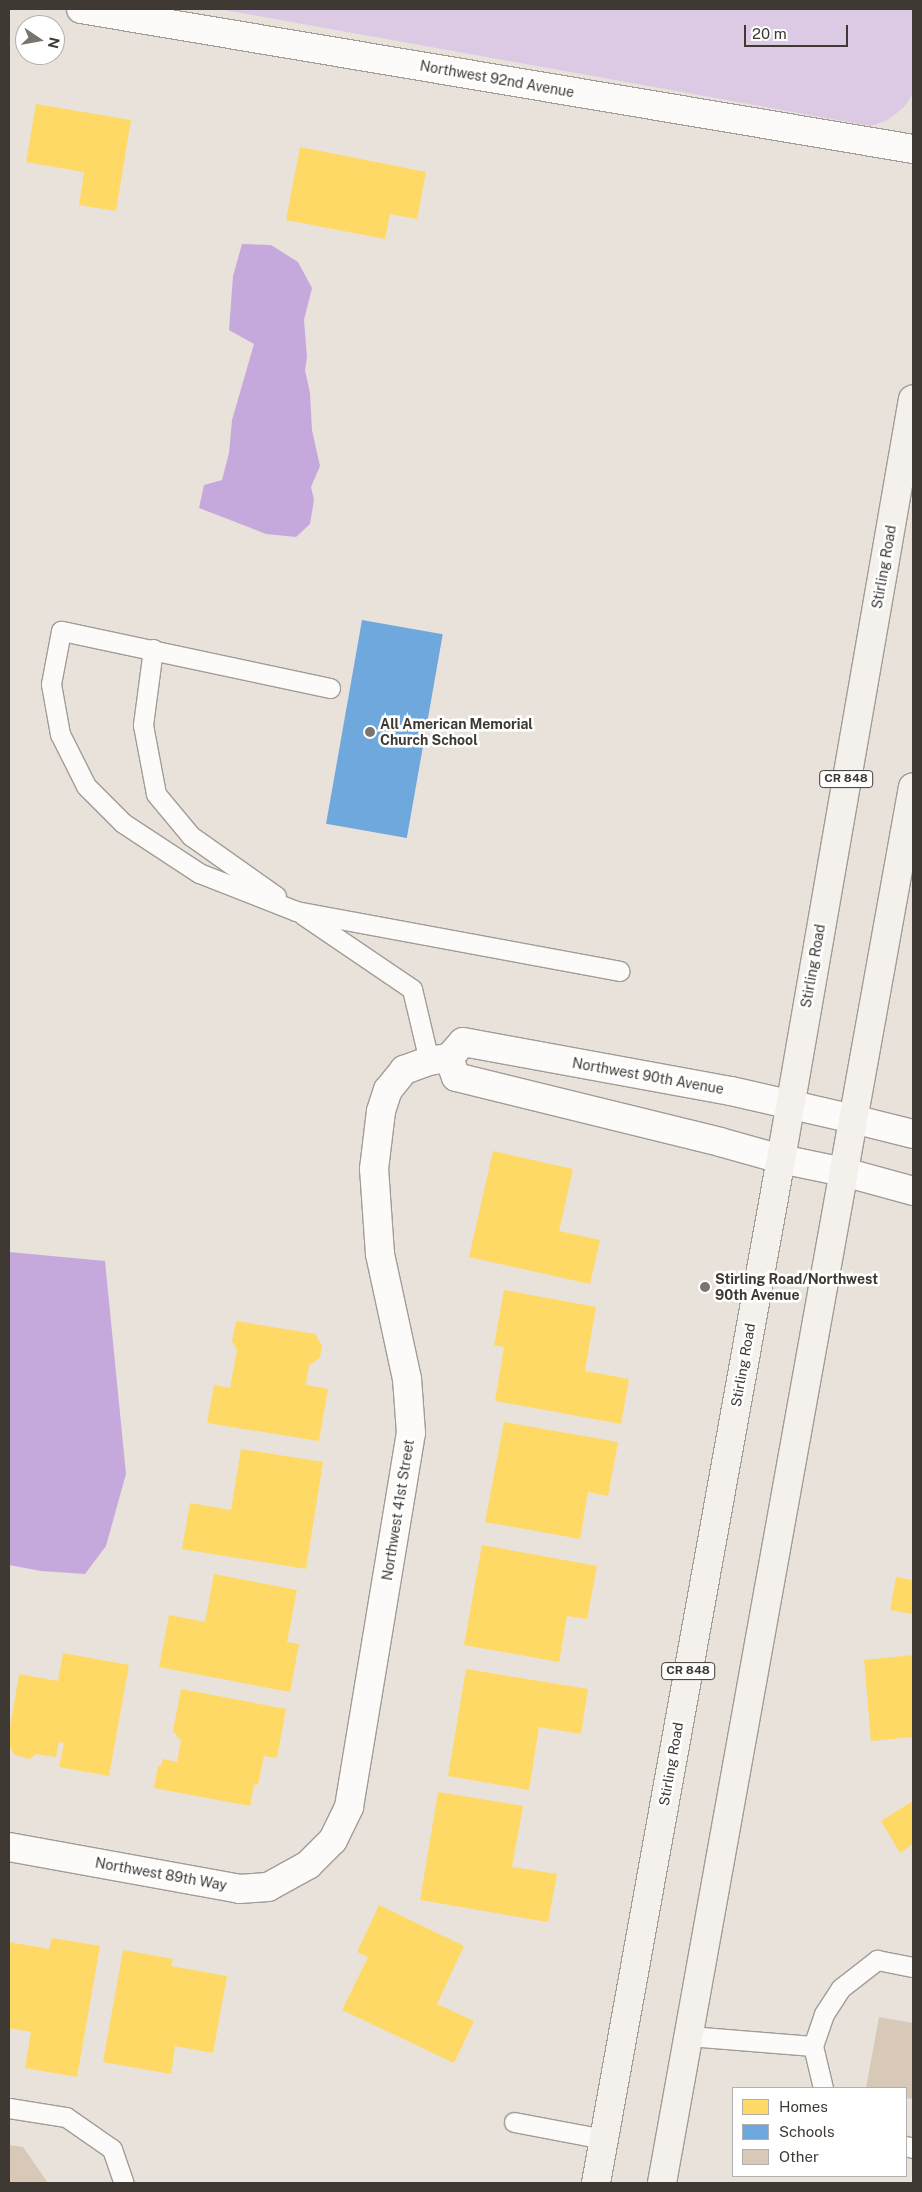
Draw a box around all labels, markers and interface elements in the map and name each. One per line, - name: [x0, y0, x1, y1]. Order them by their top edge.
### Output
- north arrow: [15, 15, 65, 65]
- scale bar: [747, 15, 851, 47]
- text: 20 m: [752, 25, 787, 42]
- text: N: [45, 36, 63, 50]
- street label: Northwest 92nd Avenue: [419, 57, 575, 101]
- street label: Stirling Road: [868, 524, 900, 610]
- place label: All American Memorial Church School: [380, 716, 533, 749]
- marker: All American Memorial Church School: [364, 726, 376, 738]
- road number: CR 848: [818, 770, 874, 789]
- street label: Stirling Road: [797, 923, 829, 1009]
- street label: Northwest 90th Avenue: [571, 1054, 725, 1098]
- place label: Stirling Road/Northwest 90th Avenue: [715, 1271, 878, 1304]
- marker: Stirling Road/Northwest 90th Avenue: [699, 1281, 711, 1293]
- street label: Stirling Road: [727, 1322, 759, 1408]
- street label: Northwest 41st Street: [379, 1438, 417, 1582]
- road number: CR 848: [660, 1662, 716, 1680]
- street label: Stirling Road: [655, 1721, 687, 1807]
- street label: Northwest 89th Way: [94, 1854, 228, 1894]
- legend: [732, 2087, 907, 2177]
- text: Homes: [779, 2098, 828, 2115]
- text: Schools: [779, 2123, 835, 2140]
- text: Other: [779, 2148, 819, 2165]

